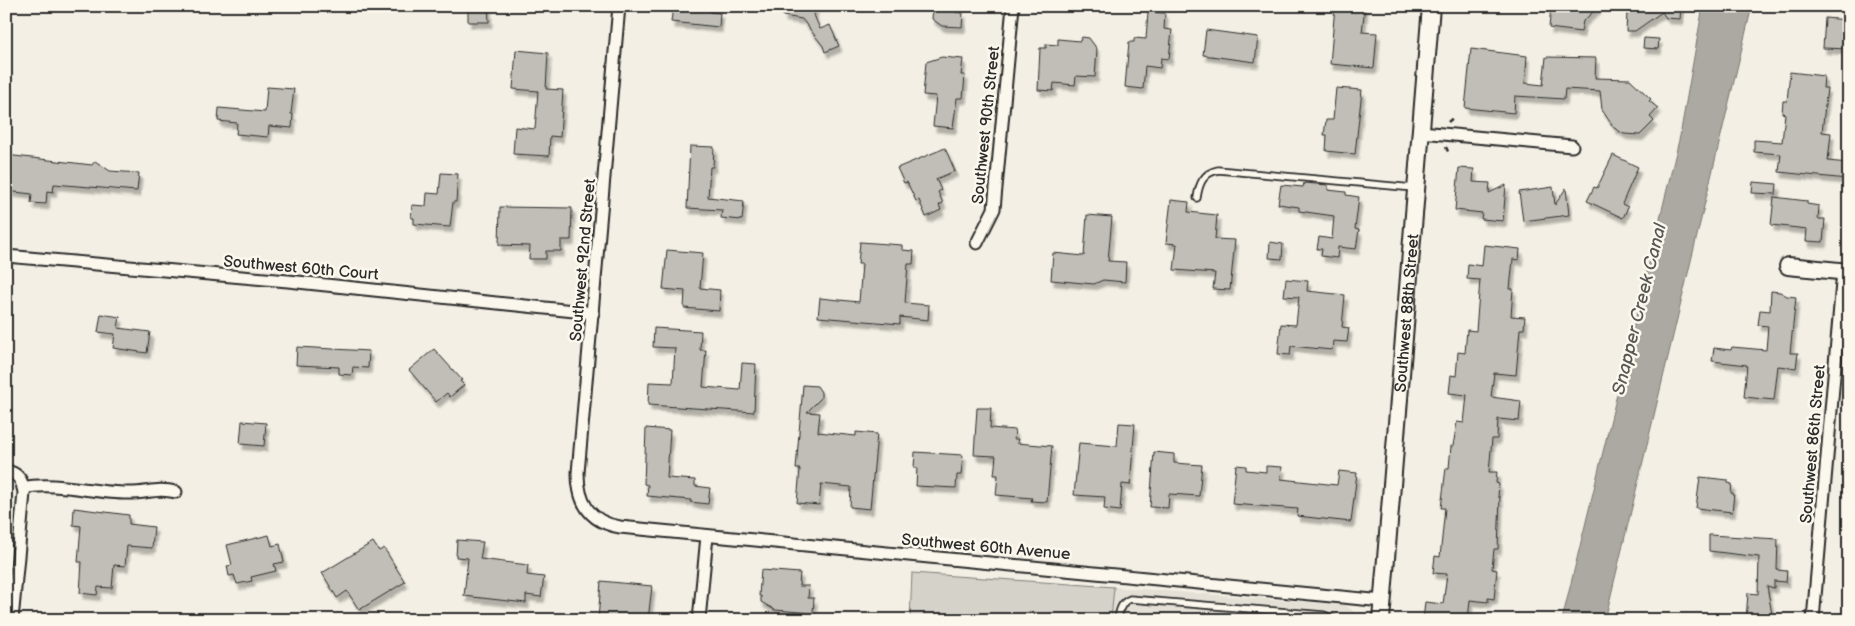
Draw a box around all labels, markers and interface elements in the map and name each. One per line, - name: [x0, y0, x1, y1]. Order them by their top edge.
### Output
- street label: Southwest 90th Street: [969, 45, 1004, 205]
- street label: Southwest 92nd Street: [567, 178, 600, 342]
- water label: Snapper Creek Canal: [1608, 221, 1671, 397]
- street label: Southwest 88th Street: [1392, 233, 1423, 393]
- street label: Southwest 60th Court: [222, 252, 379, 285]
- street label: Southwest 86th Street: [1797, 364, 1830, 524]
- street label: Southwest 60th Avenue: [901, 531, 1072, 564]

